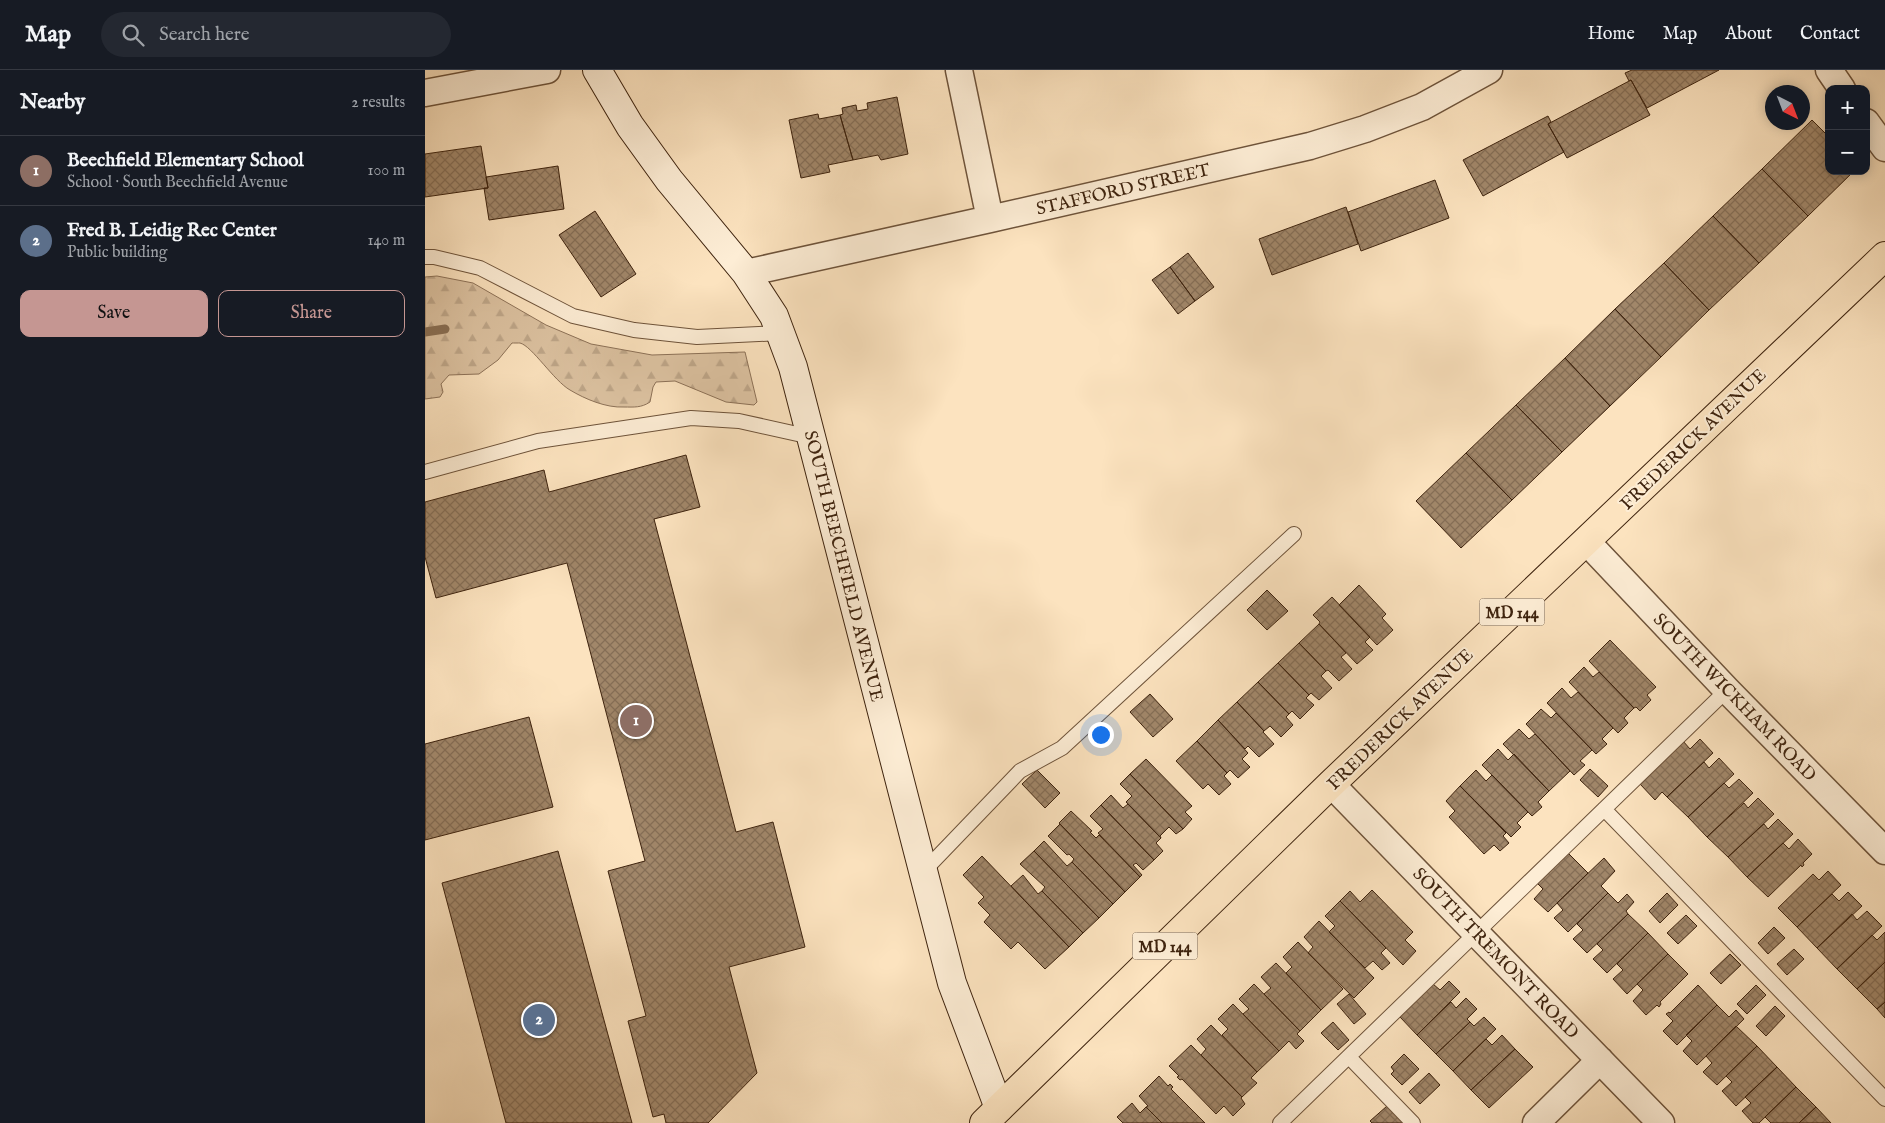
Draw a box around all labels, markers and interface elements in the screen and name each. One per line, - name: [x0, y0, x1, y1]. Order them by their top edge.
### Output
- search box: [101, 12, 451, 57]
- text: Map: [25, 19, 71, 50]
- icon: search: [119, 21, 147, 49]
- text: Search here: [159, 23, 250, 47]
- text: Home: [1588, 23, 1635, 46]
- text: Map: [1663, 23, 1697, 46]
- text: About: [1725, 23, 1772, 46]
- text: Contact: [1800, 23, 1860, 46]
- north arrow: [1765, 85, 1810, 130]
- map controls: [1825, 85, 1870, 175]
- button: +: [1825, 85, 1870, 130]
- text: Nearby: [20, 89, 85, 116]
- text: 2 results: [351, 93, 405, 113]
- button: −: [1825, 130, 1870, 175]
- text: Beechfield Elementary School: [67, 149, 304, 173]
- street label: STAFFORD STREET: [1034, 159, 1212, 222]
- text: 1: [33, 161, 39, 181]
- text: 100 m: [368, 161, 405, 181]
- text: School · South Beechfield Avenue: [67, 173, 288, 193]
- text: Fred B. Leidig Rec Center: [67, 219, 277, 243]
- text: 2: [32, 231, 40, 251]
- text: 140 m: [367, 231, 405, 251]
- text: Public building: [67, 243, 167, 263]
- button: Save: [20, 290, 208, 337]
- button: Share: [218, 290, 405, 337]
- street label: FREDERICK AVENUE: [1616, 364, 1772, 516]
- street label: SOUTH BEECHFIELD AVENUE: [798, 428, 887, 704]
- road number: MD 144: [1479, 598, 1545, 626]
- street label: SOUTH WICKHAM ROAD: [1647, 609, 1820, 787]
- street label: FREDERICK AVENUE: [1323, 644, 1479, 796]
- pin: 1: [620, 702, 652, 740]
- your location: [1088, 722, 1114, 748]
- street label: SOUTH TREMONT ROAD: [1407, 863, 1583, 1045]
- road number: MD 144: [1133, 932, 1197, 959]
- pin: 2: [523, 1001, 555, 1039]

